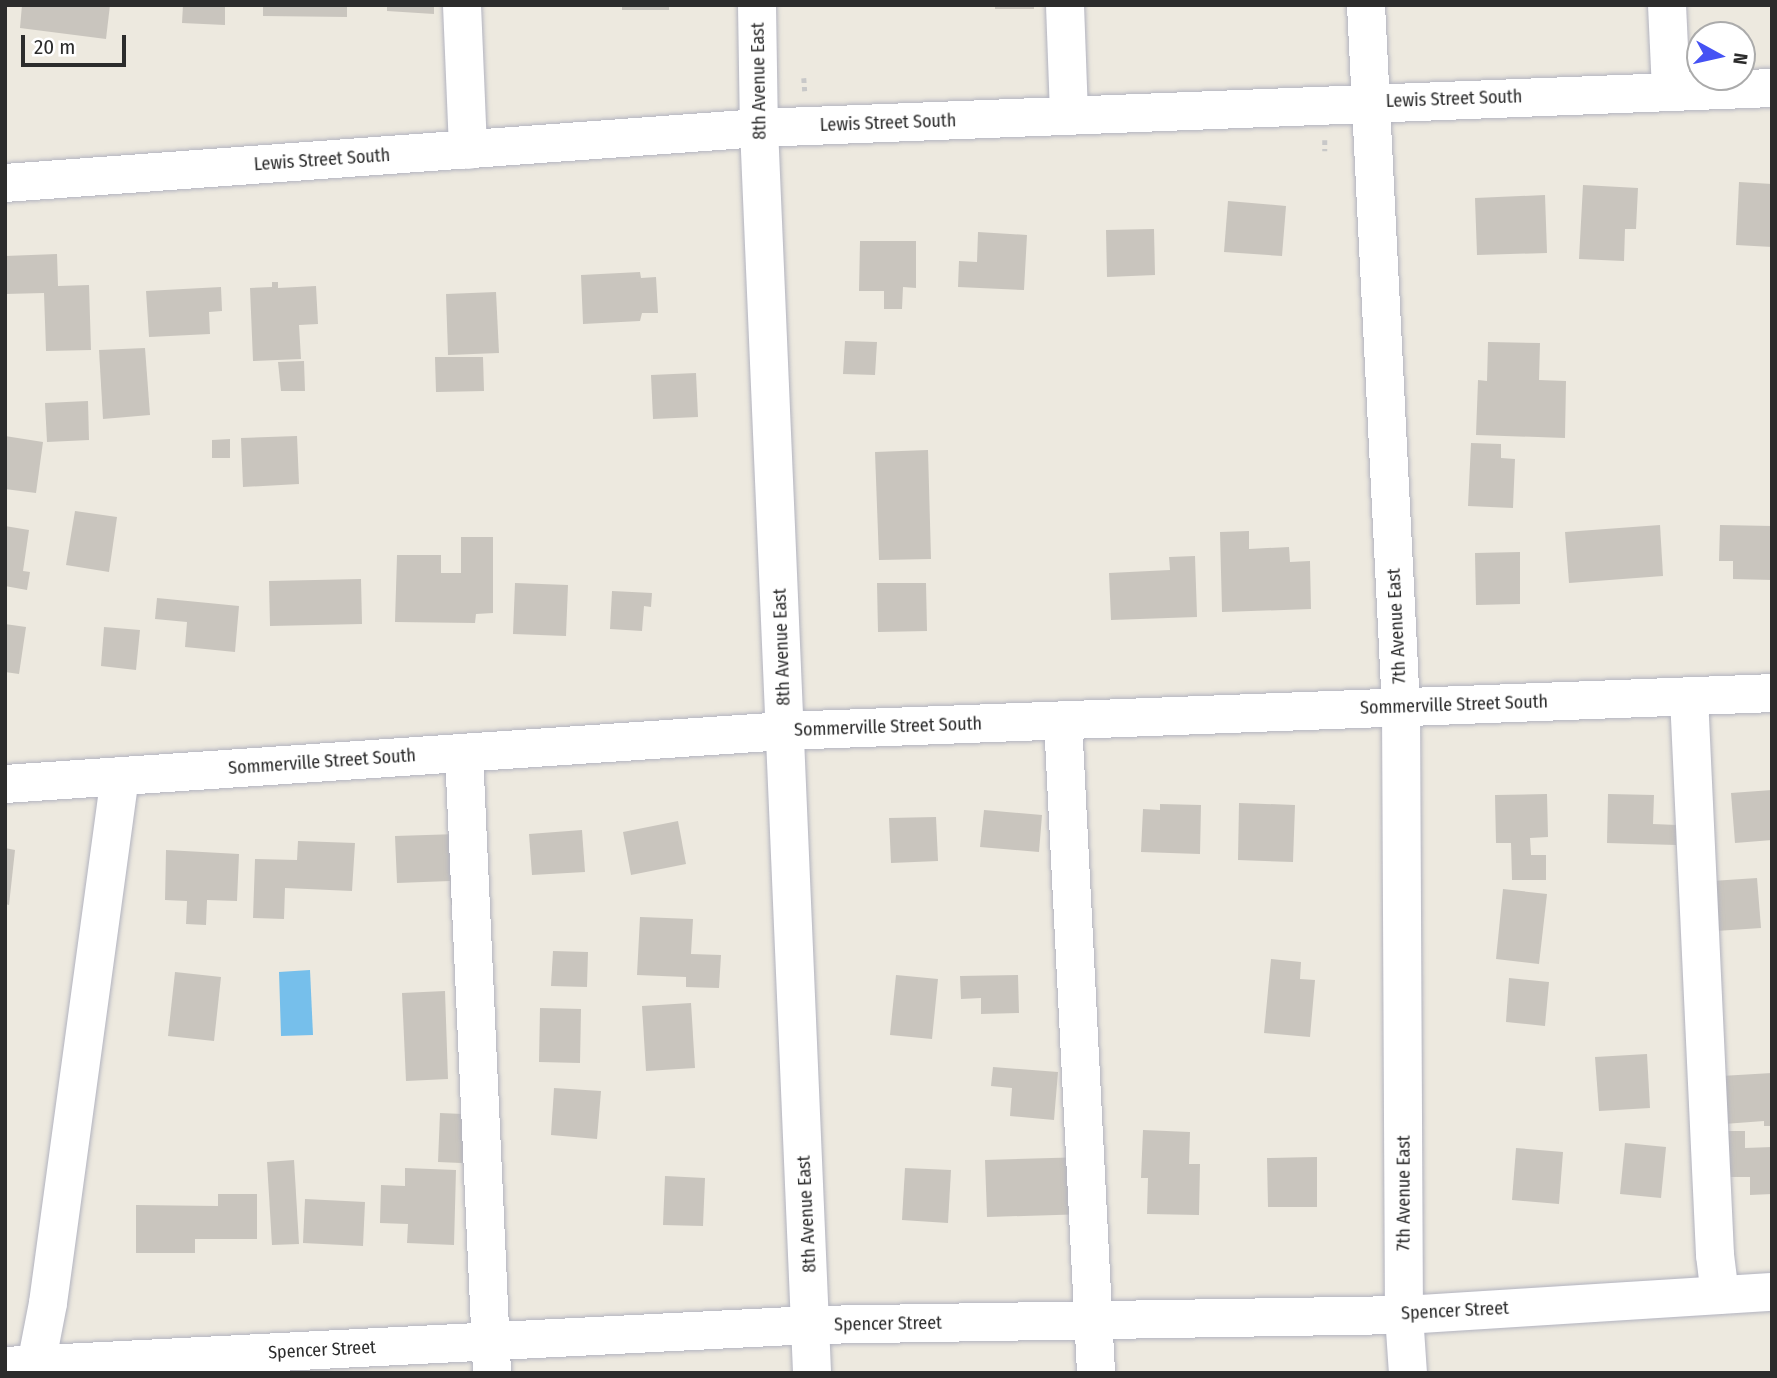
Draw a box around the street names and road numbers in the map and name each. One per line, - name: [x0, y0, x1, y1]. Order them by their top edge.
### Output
- street label: 8th Avenue East: [747, 22, 771, 140]
- street label: Lewis Street South: [1385, 86, 1523, 112]
- street label: Lewis Street South: [819, 110, 957, 136]
- street label: Lewis Street South: [253, 144, 391, 176]
- street label: 7th Avenue East: [1383, 568, 1411, 684]
- street label: 8th Avenue East: [769, 588, 795, 706]
- street label: Sommerville Street South: [1360, 691, 1548, 719]
- street label: Sommerville Street South: [794, 713, 982, 741]
- street label: Sommerville Street South: [227, 745, 417, 779]
- street label: 7th Avenue East: [1393, 1135, 1415, 1251]
- street label: 8th Avenue East: [793, 1155, 821, 1273]
- street label: Spencer Street: [1401, 1297, 1509, 1325]
- street label: Spencer Street: [834, 1312, 942, 1336]
- street label: Spencer Street: [268, 1336, 376, 1364]

